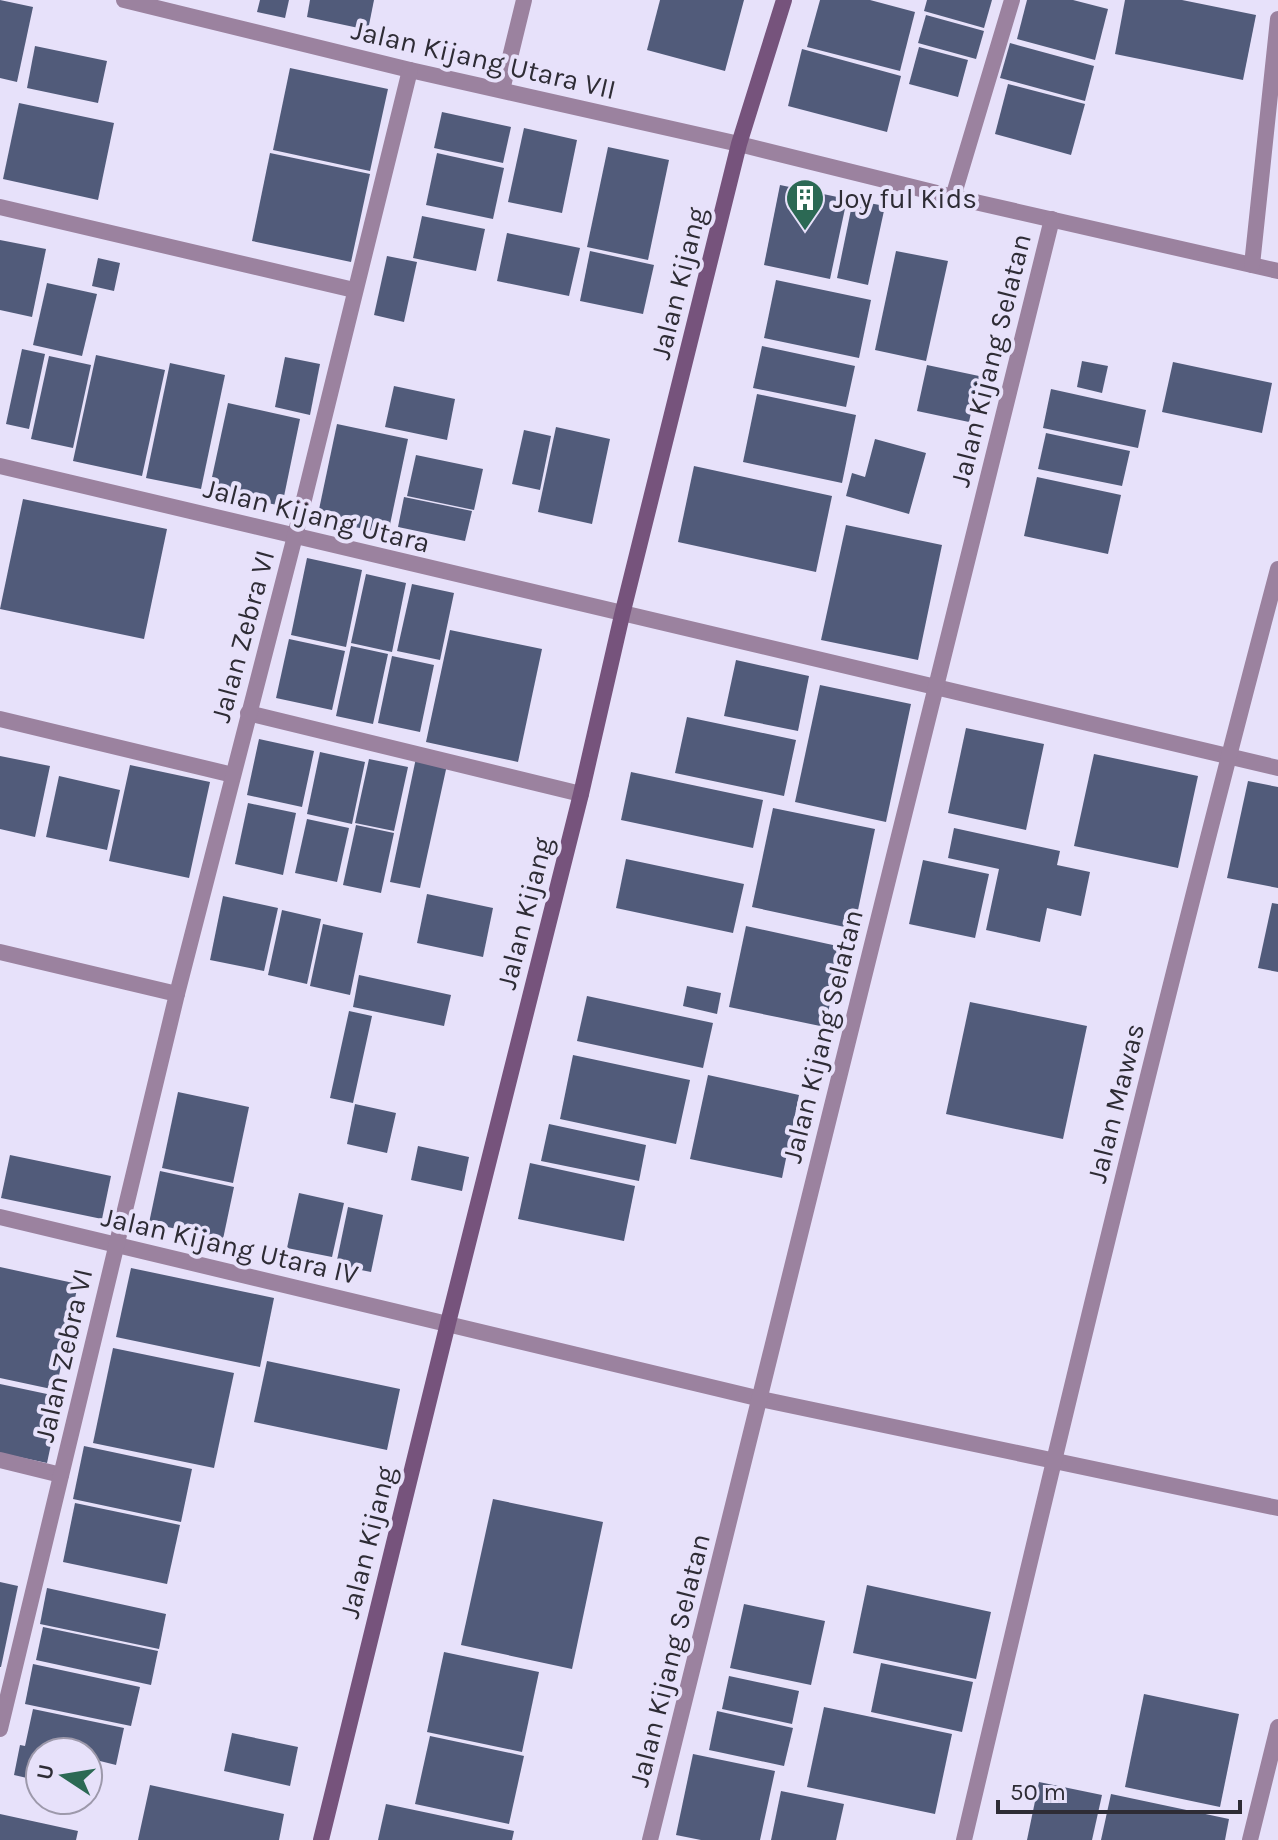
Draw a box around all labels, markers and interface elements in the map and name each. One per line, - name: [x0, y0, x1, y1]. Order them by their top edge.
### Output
- street label: Jalan Kijang Utara VII: [349, 13, 619, 106]
- building icon: Joy ful Kids: [784, 177, 826, 232]
- place label: Joy ful Kids: [833, 182, 977, 215]
- street label: Jalan Kijang: [644, 203, 713, 363]
- street label: Jalan Kijang Selatan: [943, 230, 1038, 490]
- street label: Jalan Kijang Utara: [200, 471, 434, 560]
- street label: Jalan Zebra VI: [204, 546, 281, 726]
- street label: Jalan Kijang: [490, 833, 559, 993]
- street label: Jalan Kijang Selatan: [775, 906, 870, 1166]
- street label: Jalan Mawas: [1080, 1020, 1151, 1186]
- street label: Jalan Kijang Utara IV: [98, 1200, 362, 1291]
- street label: Jalan Zebra VI: [28, 1265, 99, 1445]
- street label: Jalan Kijang: [333, 1462, 402, 1622]
- street label: Jalan Kijang Selatan: [622, 1530, 717, 1790]
- north arrow: [24, 1736, 104, 1816]
- text: U: [31, 1762, 60, 1782]
- scale bar: [998, 1764, 1240, 1814]
- text: 50 m: [1010, 1778, 1066, 1806]

